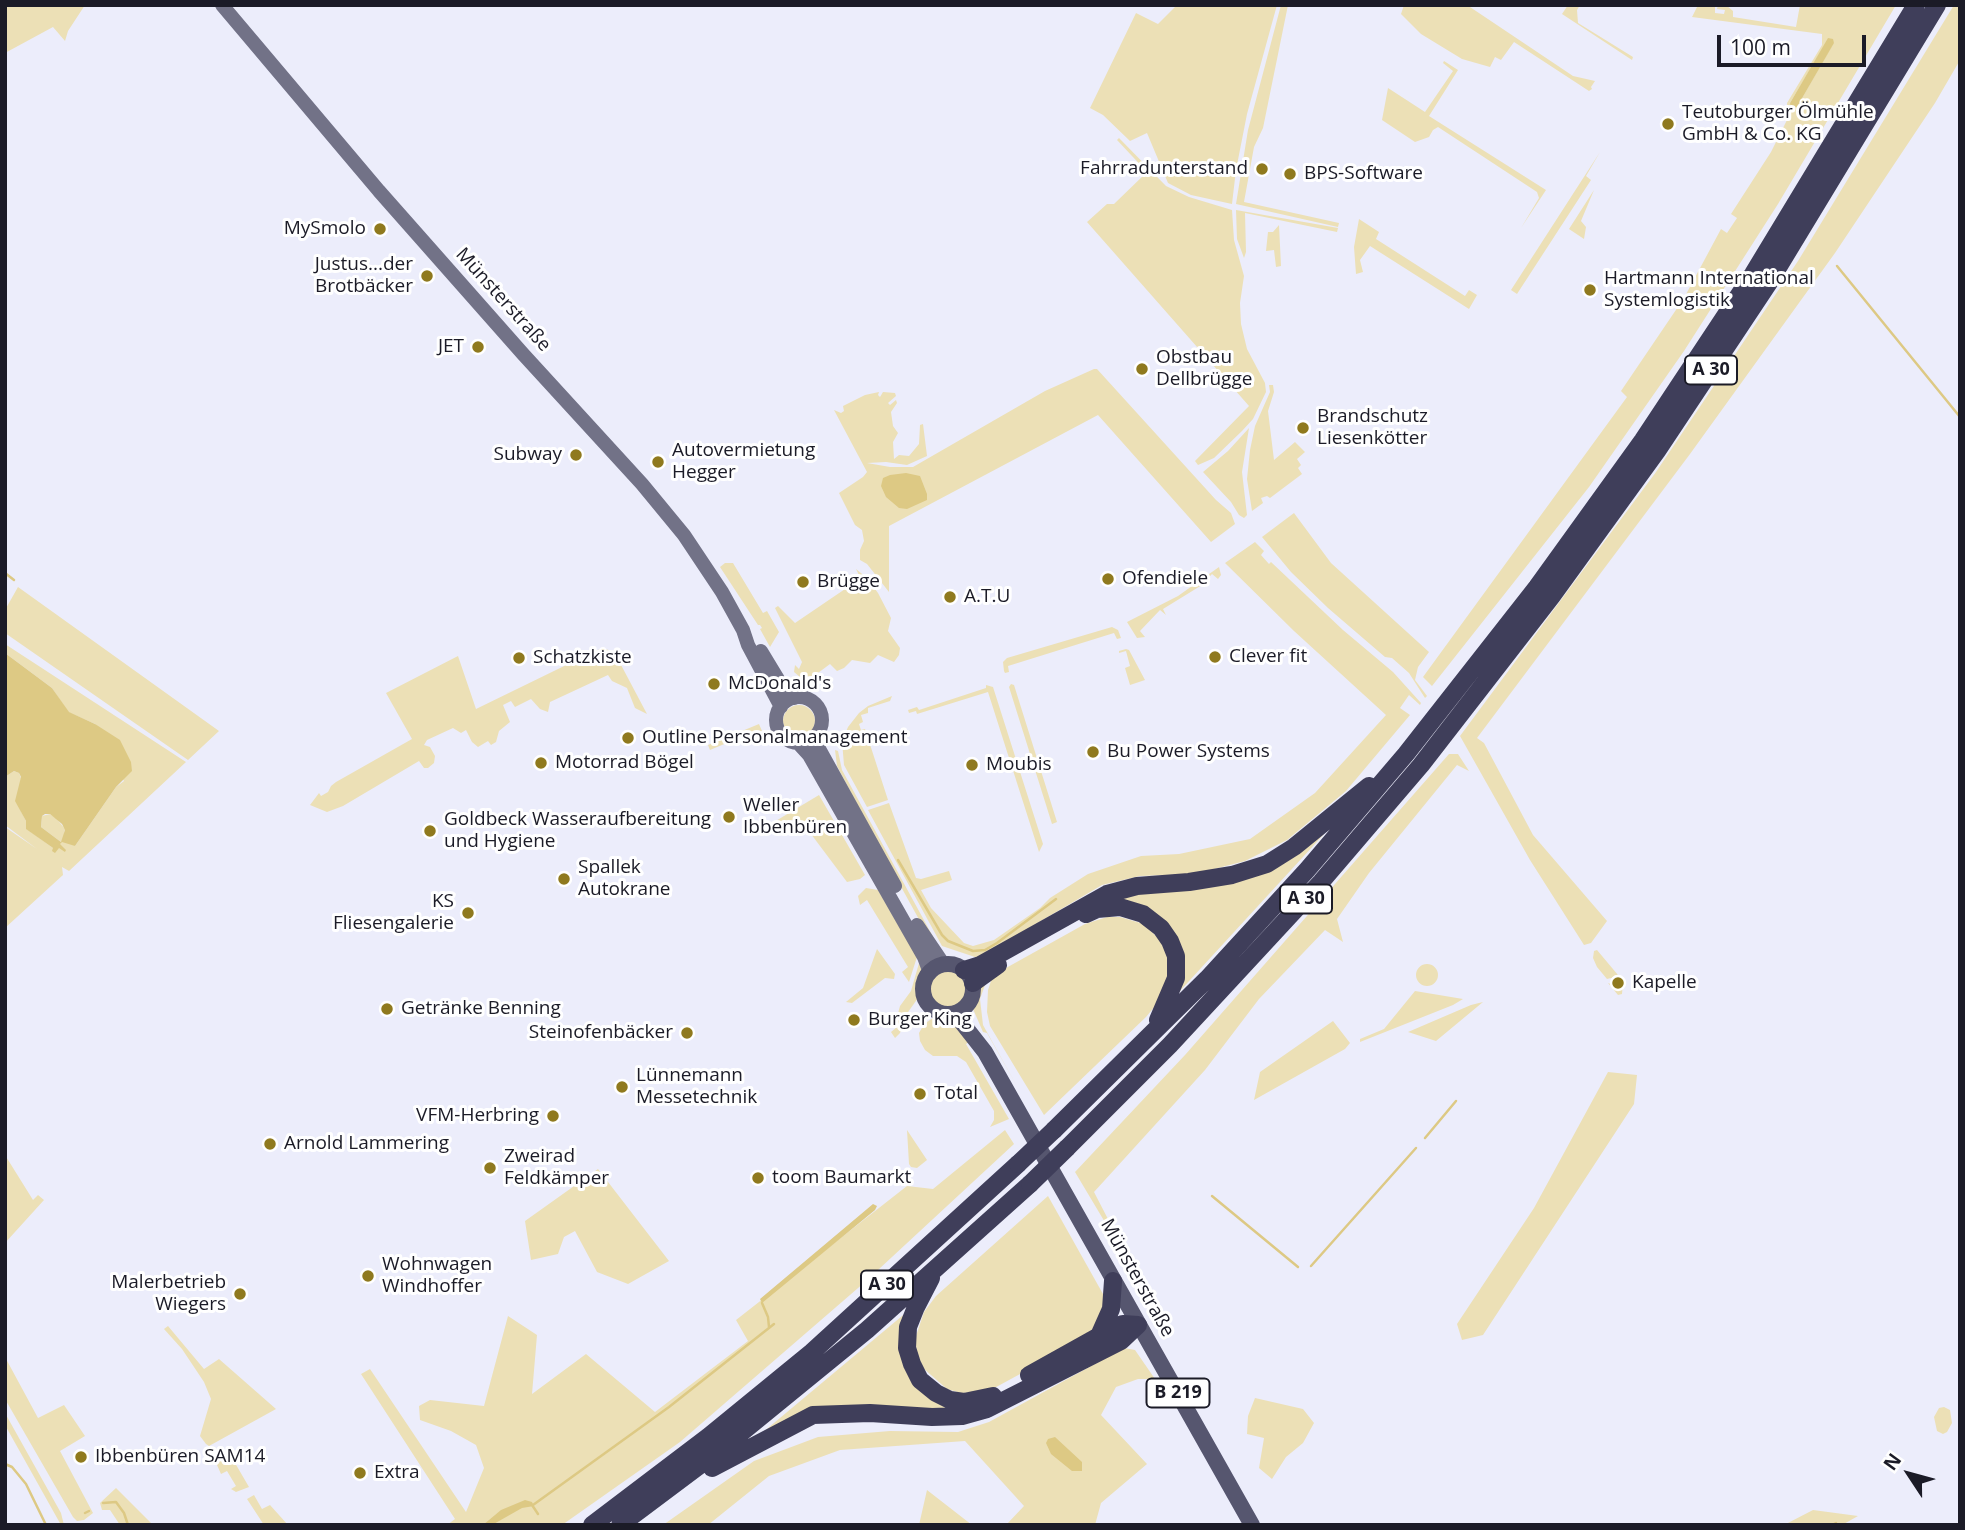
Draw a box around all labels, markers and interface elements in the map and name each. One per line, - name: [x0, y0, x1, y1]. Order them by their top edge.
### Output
- scale bar: [1720, 21, 1869, 65]
- text: 100 m: [1730, 33, 1791, 61]
- place label: Teutoburger Ölmühle GmbH & Co. KG: [1682, 102, 1874, 146]
- marker: Teutoburger Ölmühle GmbH & Co. KG: [1660, 116, 1676, 132]
- place label: Fahrradunterstand: [1080, 158, 1248, 180]
- marker: Fahrradunterstand: [1254, 161, 1270, 177]
- place label: BPS-Software: [1304, 163, 1423, 185]
- marker: BPS-Software: [1282, 166, 1298, 182]
- place label: MySmolo: [284, 218, 366, 240]
- marker: MySmolo: [372, 221, 388, 237]
- street label: Münsterstraße: [451, 244, 555, 356]
- place label: Justus...der Brotbäcker: [315, 254, 413, 298]
- marker: Justus...der Brotbäcker: [419, 268, 435, 284]
- place label: Hartmann International Systemlogistik: [1604, 268, 1814, 312]
- marker: Hartmann International Systemlogistik: [1582, 282, 1598, 298]
- place label: JET: [438, 336, 464, 358]
- marker: JET: [470, 339, 486, 355]
- place label: Obstbau Dellbrügge: [1156, 347, 1252, 391]
- road number: A 30: [1685, 356, 1737, 384]
- marker: Obstbau Dellbrügge: [1134, 361, 1150, 377]
- place label: Brandschutz Liesenkötter: [1317, 406, 1428, 450]
- marker: Brandschutz Liesenkötter: [1295, 420, 1311, 436]
- place label: Autovermietung Hegger: [672, 440, 815, 484]
- place label: Subway: [494, 444, 562, 466]
- marker: Subway: [568, 447, 584, 463]
- marker: Autovermietung Hegger: [650, 454, 666, 470]
- place label: Ofendiele: [1122, 568, 1208, 590]
- place label: Brügge: [817, 571, 880, 593]
- marker: Ofendiele: [1100, 571, 1116, 587]
- marker: Brügge: [795, 574, 811, 590]
- place label: A.T.U: [964, 586, 1010, 608]
- marker: A.T.U: [942, 589, 958, 605]
- place label: Clever fit: [1229, 646, 1307, 668]
- place label: Schatzkiste: [533, 647, 632, 669]
- marker: Clever fit: [1207, 649, 1223, 665]
- marker: Schatzkiste: [511, 650, 527, 666]
- place label: McDonald's: [728, 673, 831, 695]
- marker: McDonald's: [706, 676, 722, 692]
- place label: Outline Personalmanagement: [642, 727, 907, 749]
- marker: Outline Personalmanagement: [620, 730, 636, 746]
- place label: Bu Power Systems: [1107, 741, 1270, 763]
- marker: Bu Power Systems: [1085, 744, 1101, 760]
- place label: Motorrad Bögel: [555, 752, 694, 774]
- place label: Moubis: [986, 754, 1052, 776]
- marker: Motorrad Bögel: [533, 755, 549, 771]
- marker: Moubis: [964, 757, 980, 773]
- place label: Weller Ibbenbüren: [743, 795, 847, 839]
- place label: Goldbeck Wasseraufbereitung und Hygiene: [444, 809, 711, 853]
- marker: Weller Ibbenbüren: [721, 809, 737, 825]
- marker: Goldbeck Wasseraufbereitung und Hygiene: [422, 823, 438, 839]
- place label: Spallek Autokrane: [578, 857, 670, 901]
- marker: Spallek Autokrane: [556, 871, 572, 887]
- road number: A 30: [1280, 884, 1332, 914]
- place label: KS Fliesengalerie: [333, 891, 454, 935]
- marker: KS Fliesengalerie: [460, 905, 476, 921]
- place label: Kapelle: [1632, 972, 1697, 994]
- marker: Kapelle: [1610, 975, 1626, 991]
- place label: Getränke Benning: [401, 998, 561, 1020]
- marker: Getränke Benning: [379, 1001, 395, 1017]
- place label: Burger King: [868, 1009, 972, 1031]
- marker: Burger King: [846, 1012, 862, 1028]
- place label: Steinofenbäcker: [529, 1022, 673, 1044]
- marker: Steinofenbäcker: [679, 1025, 695, 1041]
- place label: Lünnemann Messetechnik: [636, 1065, 757, 1109]
- marker: Lünnemann Messetechnik: [614, 1079, 630, 1095]
- place label: Total: [934, 1083, 978, 1105]
- marker: Total: [912, 1086, 928, 1102]
- place label: VFM-Herbring: [416, 1105, 539, 1127]
- marker: VFM-Herbring: [545, 1108, 561, 1124]
- place label: Arnold Lammering: [284, 1133, 449, 1155]
- marker: Arnold Lammering: [262, 1136, 278, 1152]
- place label: Zweirad Feldkämper: [504, 1146, 609, 1190]
- marker: Zweirad Feldkämper: [482, 1160, 498, 1176]
- place label: toom Baumarkt: [772, 1167, 911, 1189]
- marker: toom Baumarkt: [750, 1170, 766, 1186]
- street label: Münsterstraße: [1095, 1215, 1179, 1341]
- place label: Wohnwagen Windhoffer: [382, 1254, 492, 1298]
- marker: Wohnwagen Windhoffer: [360, 1268, 376, 1284]
- road number: A 30: [861, 1270, 913, 1300]
- place label: Malerbetrieb Wiegers: [111, 1272, 226, 1316]
- marker: Malerbetrieb Wiegers: [232, 1286, 248, 1302]
- road number: B 219: [1146, 1378, 1210, 1408]
- north arrow: [1874, 1439, 1944, 1509]
- place label: Ibbenbüren SAM14: [95, 1446, 265, 1468]
- text: N: [1877, 1448, 1907, 1476]
- marker: Ibbenbüren SAM14: [73, 1449, 89, 1465]
- place label: Extra: [374, 1462, 420, 1484]
- marker: Extra: [352, 1465, 368, 1481]

